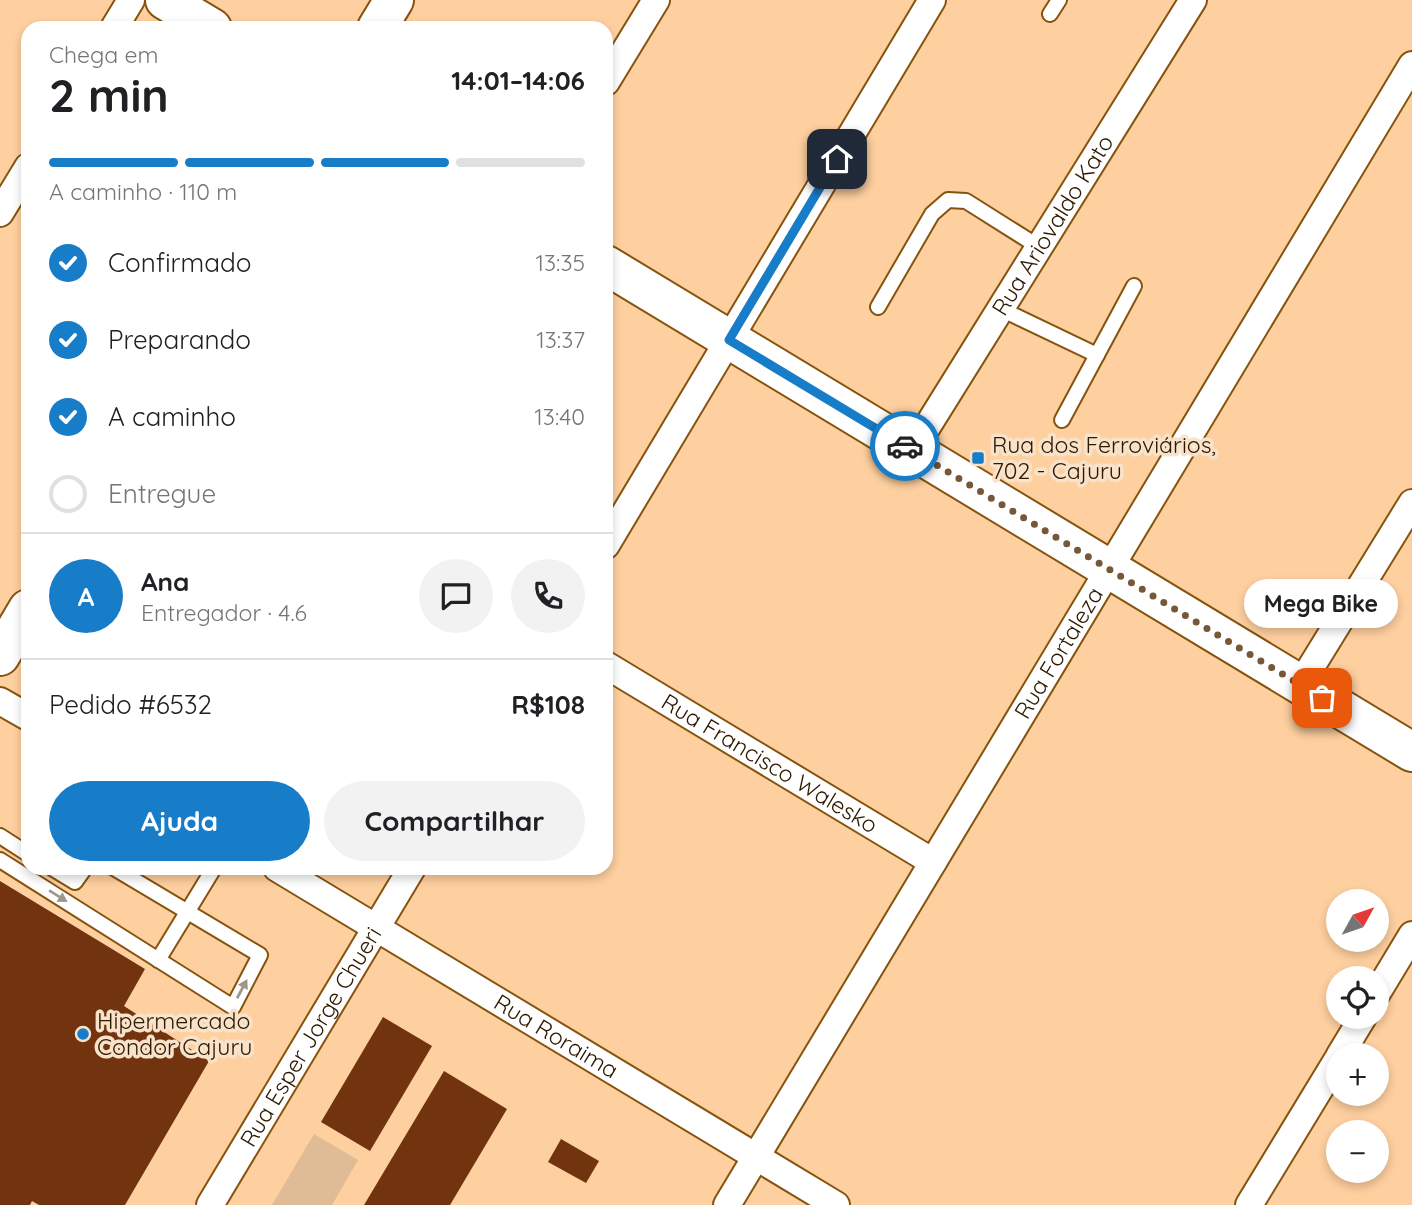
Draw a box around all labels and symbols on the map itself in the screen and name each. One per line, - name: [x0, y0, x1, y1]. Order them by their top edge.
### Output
- pin: [807, 129, 867, 189]
- street label: Rua Ariovaldo Kato: [985, 129, 1119, 321]
- courier: [870, 411, 940, 481]
- place label: Rua dos Ferroviários, 702 - Cajuru: [992, 430, 1216, 485]
- marker: Rua dos Ferroviários, 702 - Cajuru: [970, 450, 986, 466]
- callout: Mega Bike: [1245, 579, 1399, 628]
- street label: Rua Fortaleza: [1008, 581, 1109, 724]
- pin: [1292, 668, 1352, 728]
- street label: Rua Francisco Walesko: [656, 687, 883, 839]
- north arrow: [1326, 889, 1390, 952]
- one-way arrow: [48, 890, 67, 903]
- street label: Rua Esper Jorge Chueri: [233, 921, 387, 1152]
- one-way arrow: [236, 979, 248, 999]
- street label: Rua Roraima: [489, 987, 624, 1084]
- place label: Hipermercado Condor Cajuru: [97, 1006, 252, 1061]
- marker: Hipermercado Condor Cajuru: [75, 1026, 91, 1042]

